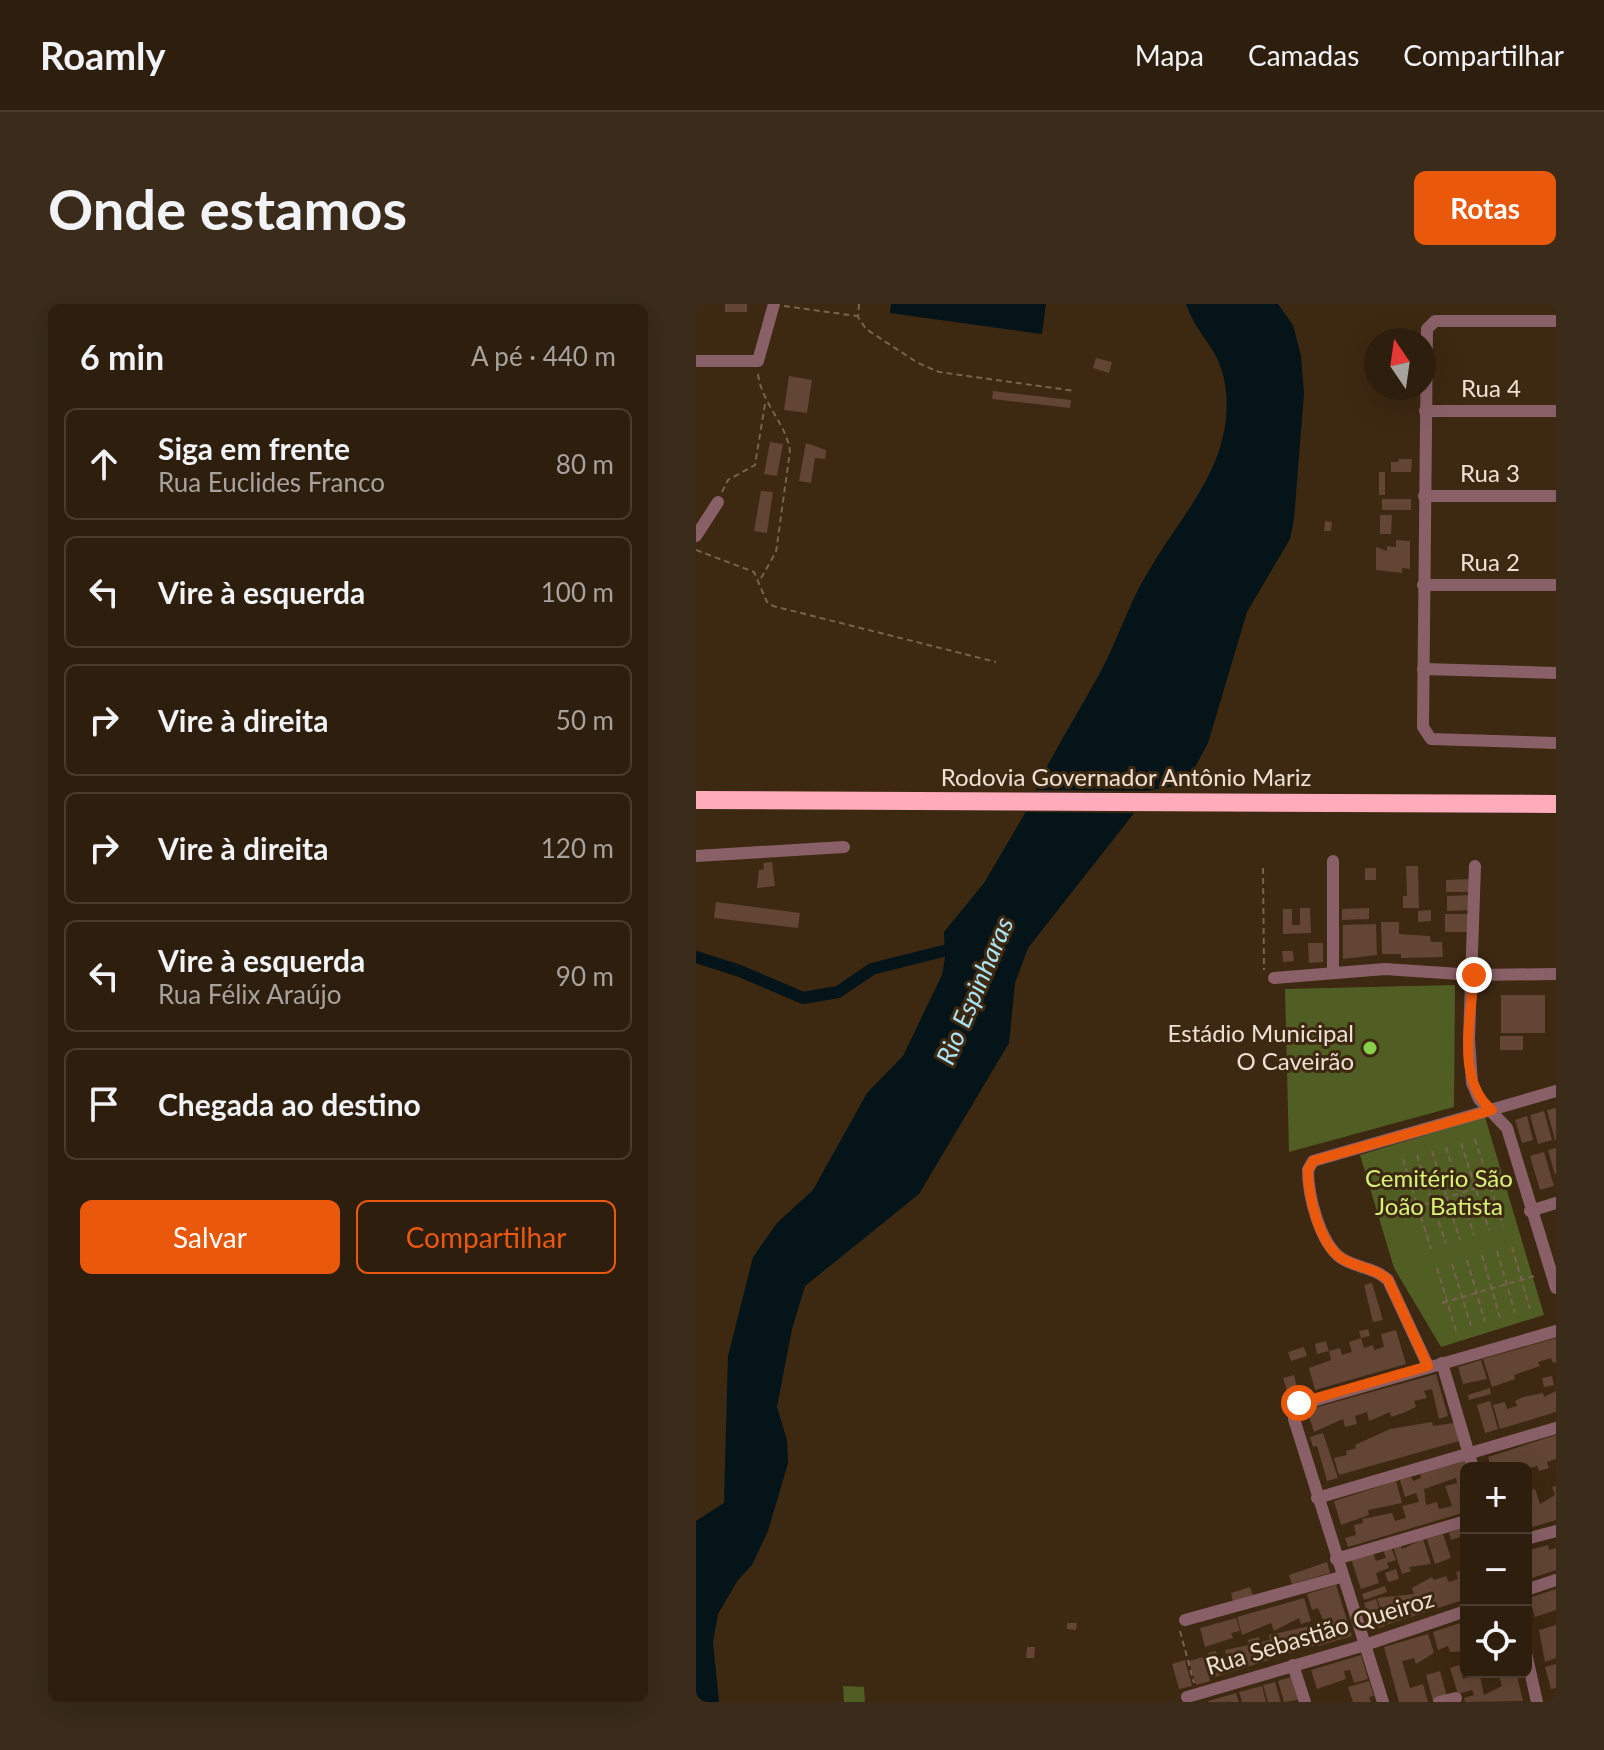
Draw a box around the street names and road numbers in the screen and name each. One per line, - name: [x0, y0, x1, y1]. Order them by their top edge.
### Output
- street label: Rua 4: [1461, 373, 1521, 402]
- street label: Rua 3: [1460, 458, 1520, 487]
- street label: Rua 2: [1460, 547, 1520, 576]
- street label: Rodovia Governador Antônio Mariz: [941, 762, 1311, 791]
- street label: Rua Sebastião Queiroz: [1202, 1583, 1437, 1680]

